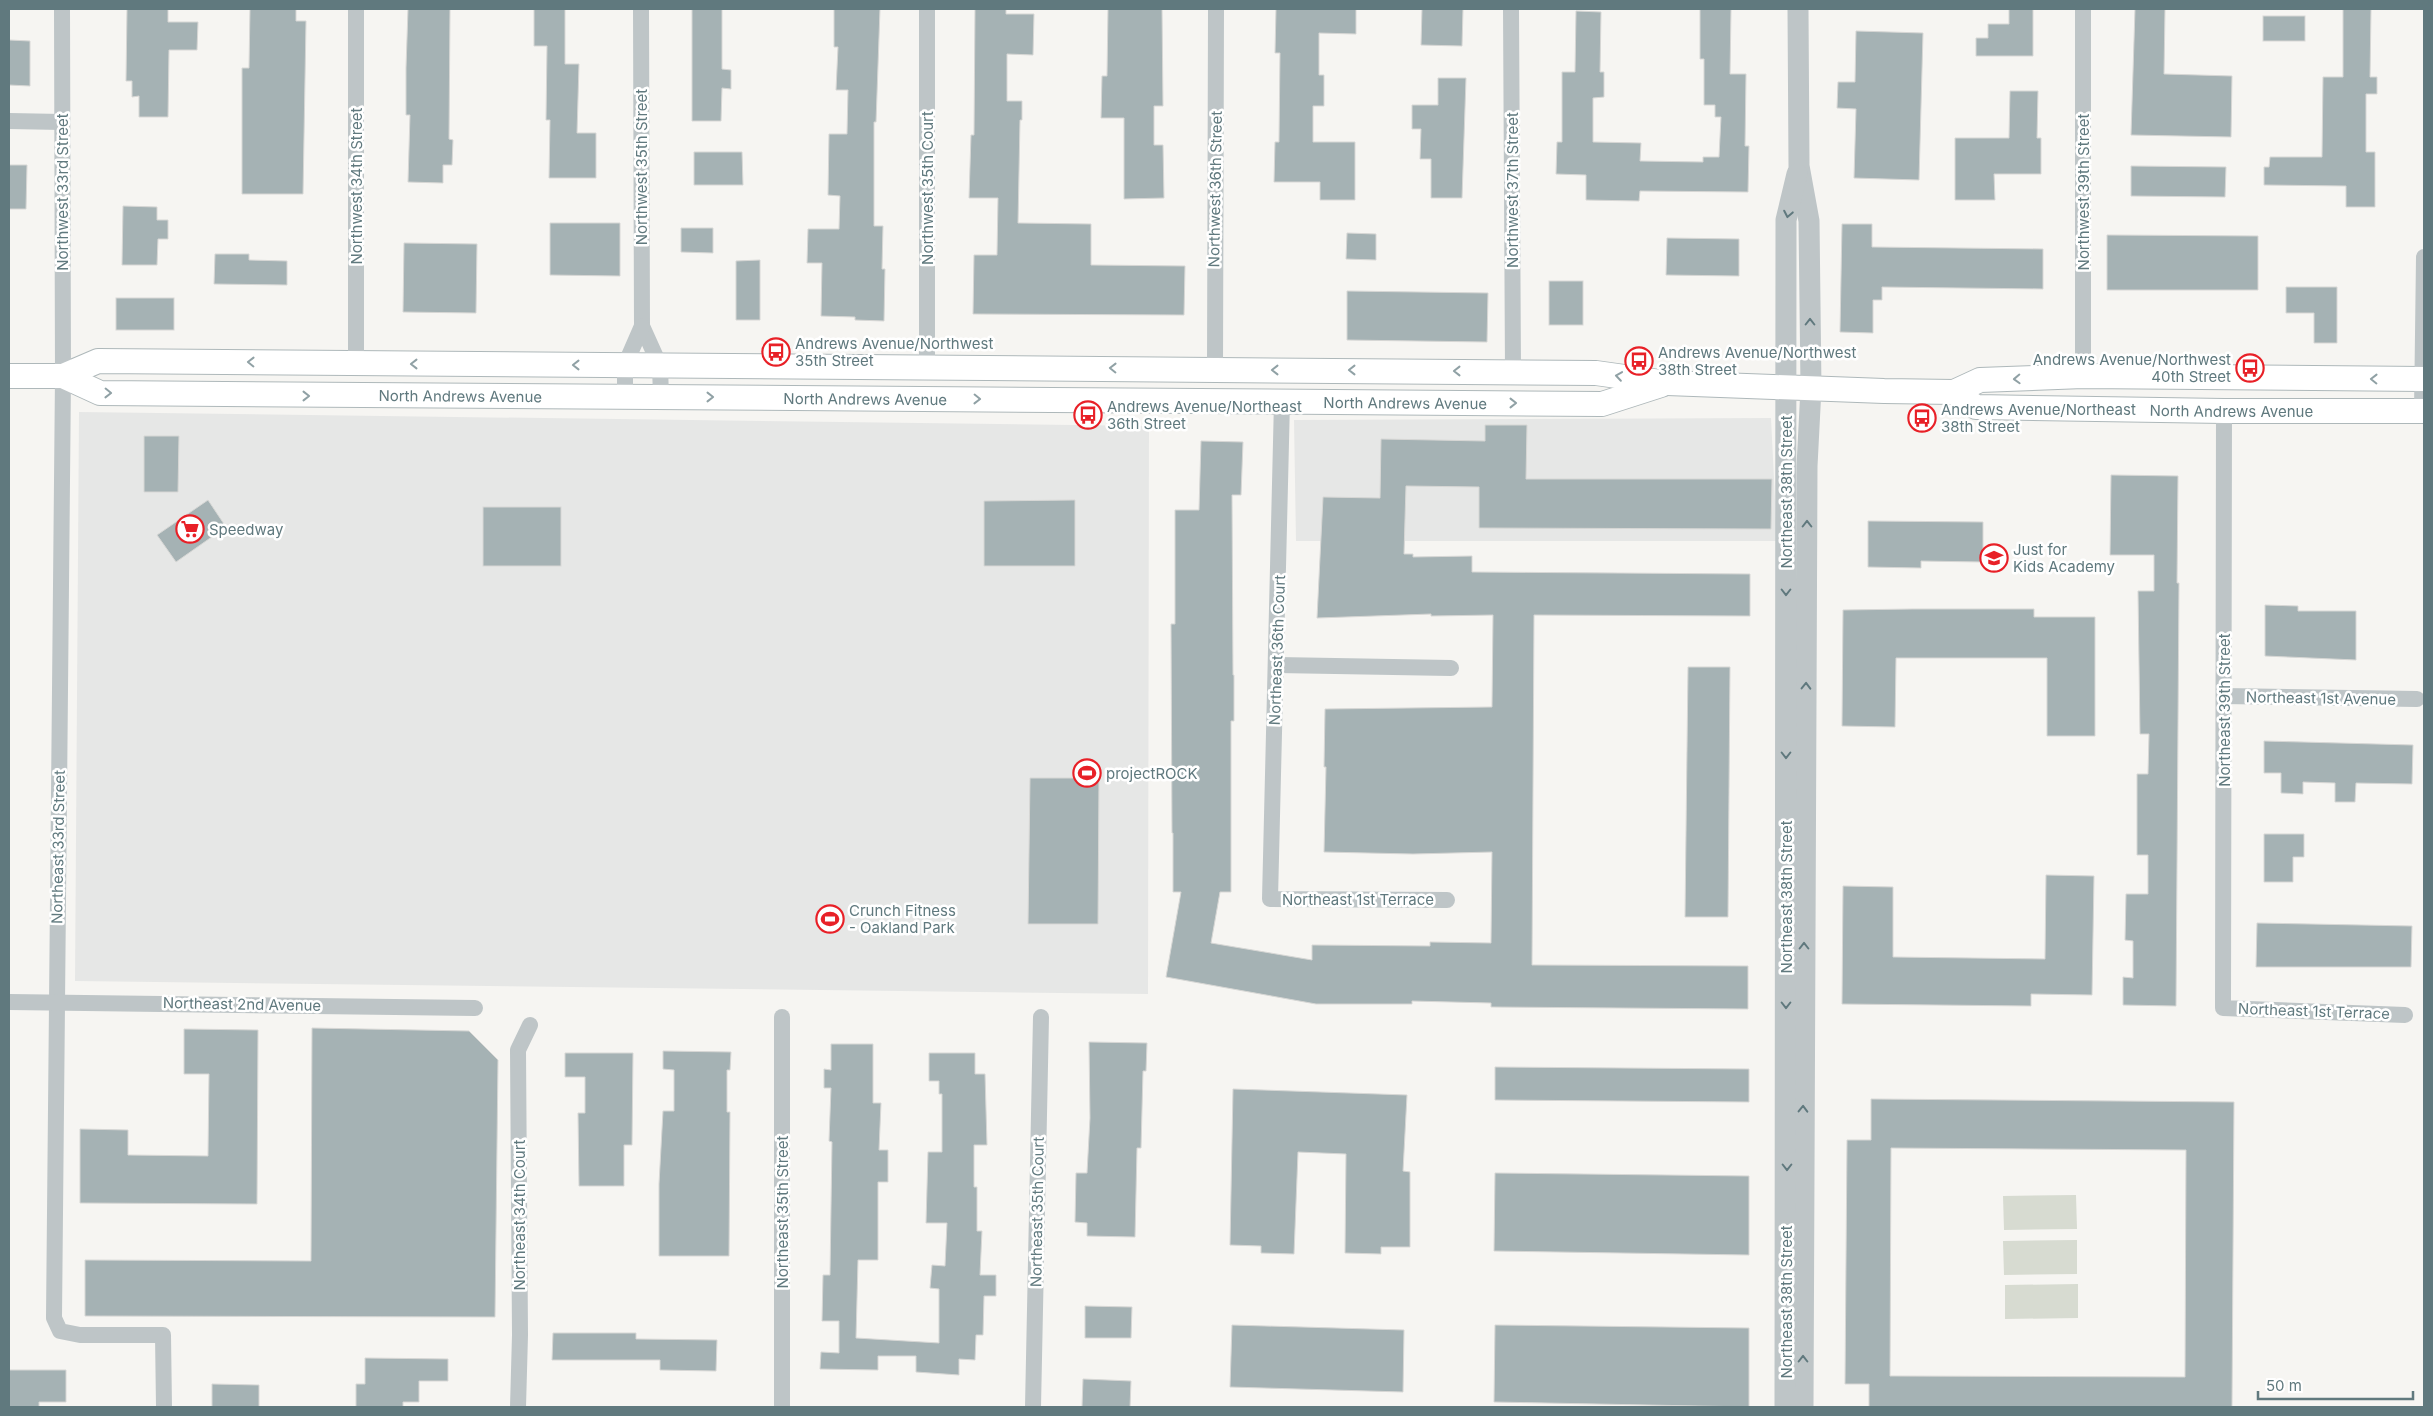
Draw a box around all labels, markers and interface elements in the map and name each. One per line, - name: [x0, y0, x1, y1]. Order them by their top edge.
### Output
- street label: Northwest 35th Street: [632, 89, 651, 245]
- street label: Northwest 34th Street: [347, 107, 366, 265]
- street label: Northwest 36th Street: [1204, 110, 1226, 267]
- street label: Northwest 35th Court: [918, 111, 937, 265]
- street label: Northwest 37th Street: [1503, 112, 1522, 268]
- street label: Northwest 33rd Street: [53, 113, 72, 271]
- street label: Northwest 39th Street: [2074, 113, 2093, 270]
- one-way arrow: [1783, 209, 1794, 218]
- one-way arrow: [1805, 318, 1815, 326]
- place label: Andrews Avenue/Northwest 35th Street: [795, 334, 993, 370]
- bus stop icon: Andrews Avenue/Northwest 35th Street: [761, 337, 791, 367]
- place label: Andrews Avenue/Northwest 38th Street: [1658, 343, 1856, 379]
- bus stop icon: Andrews Avenue/Northwest 38th Street: [1624, 346, 1654, 376]
- place label: Andrews Avenue/Northwest 40th Street: [2033, 350, 2231, 386]
- bus stop icon: Andrews Avenue/Northwest 40th Street: [2235, 353, 2265, 383]
- one-way arrow: [247, 357, 255, 367]
- one-way arrow: [410, 359, 418, 369]
- one-way arrow: [572, 360, 580, 370]
- one-way arrow: [1109, 363, 1116, 373]
- one-way arrow: [1271, 365, 1279, 375]
- one-way arrow: [1348, 365, 1356, 375]
- one-way arrow: [1453, 366, 1460, 376]
- one-way arrow: [1615, 371, 1623, 382]
- one-way arrow: [2013, 373, 2021, 384]
- one-way arrow: [2369, 374, 2377, 384]
- street label: North Andrews Avenue: [378, 386, 542, 406]
- one-way arrow: [104, 388, 112, 398]
- street label: North Andrews Avenue: [783, 389, 947, 409]
- one-way arrow: [302, 391, 310, 401]
- one-way arrow: [706, 392, 714, 402]
- street label: North Andrews Avenue: [1323, 392, 1487, 413]
- one-way arrow: [973, 394, 981, 405]
- place label: Andrews Avenue/Northeast 36th Street: [1107, 397, 1302, 433]
- one-way arrow: [1510, 398, 1518, 408]
- bus stop icon: Andrews Avenue/Northeast 36th Street: [1073, 400, 1103, 430]
- place label: Andrews Avenue/Northeast 38th Street: [1941, 400, 2136, 436]
- street label: North Andrews Avenue: [2149, 400, 2313, 421]
- bus stop icon: Andrews Avenue/Northeast 38th Street: [1907, 403, 1937, 433]
- street label: Northeast 38th Street: [1777, 415, 1796, 569]
- supermarket icon: Speedway: [175, 514, 205, 544]
- place label: Speedway: [209, 520, 284, 539]
- one-way arrow: [1802, 520, 1812, 528]
- place label: Just for Kids Academy: [2013, 540, 2116, 576]
- school or university icon: Just for Kids Academy: [1979, 543, 2009, 573]
- street label: Northeast 36th Court: [1265, 574, 1289, 726]
- one-way arrow: [1781, 588, 1791, 596]
- street label: Northeast 39th Street: [2215, 633, 2234, 787]
- one-way arrow: [1801, 682, 1811, 690]
- street label: Northeast 1st Avenue: [2246, 687, 2396, 709]
- one-way arrow: [1781, 751, 1791, 759]
- sports icon: projectROCK: [1072, 758, 1102, 788]
- place label: projectROCK: [1106, 764, 1198, 783]
- street label: Northeast 33rd Street: [47, 770, 69, 924]
- street label: Northeast 38th Street: [1777, 820, 1796, 974]
- street label: Northeast 1st Terrace: [1282, 890, 1434, 909]
- place label: Crunch Fitness - Oakland Park: [849, 901, 956, 937]
- sports icon: Crunch Fitness - Oakland Park: [815, 904, 845, 934]
- one-way arrow: [1799, 942, 1809, 950]
- street label: Northeast 2nd Avenue: [163, 993, 321, 1015]
- street label: Northeast 1st Terrace: [2238, 999, 2390, 1023]
- one-way arrow: [1781, 1001, 1791, 1009]
- one-way arrow: [1798, 1104, 1808, 1112]
- street label: Northeast 35th Street: [773, 1135, 792, 1289]
- street label: Northeast 35th Court: [1026, 1137, 1048, 1287]
- street label: Northeast 34th Court: [510, 1139, 529, 1290]
- one-way arrow: [1782, 1164, 1792, 1171]
- street label: Northeast 38th Street: [1777, 1225, 1796, 1379]
- one-way arrow: [1798, 1354, 1808, 1362]
- scale bar: [2258, 1368, 2413, 1400]
- text: 50 m: [2266, 1376, 2302, 1395]

